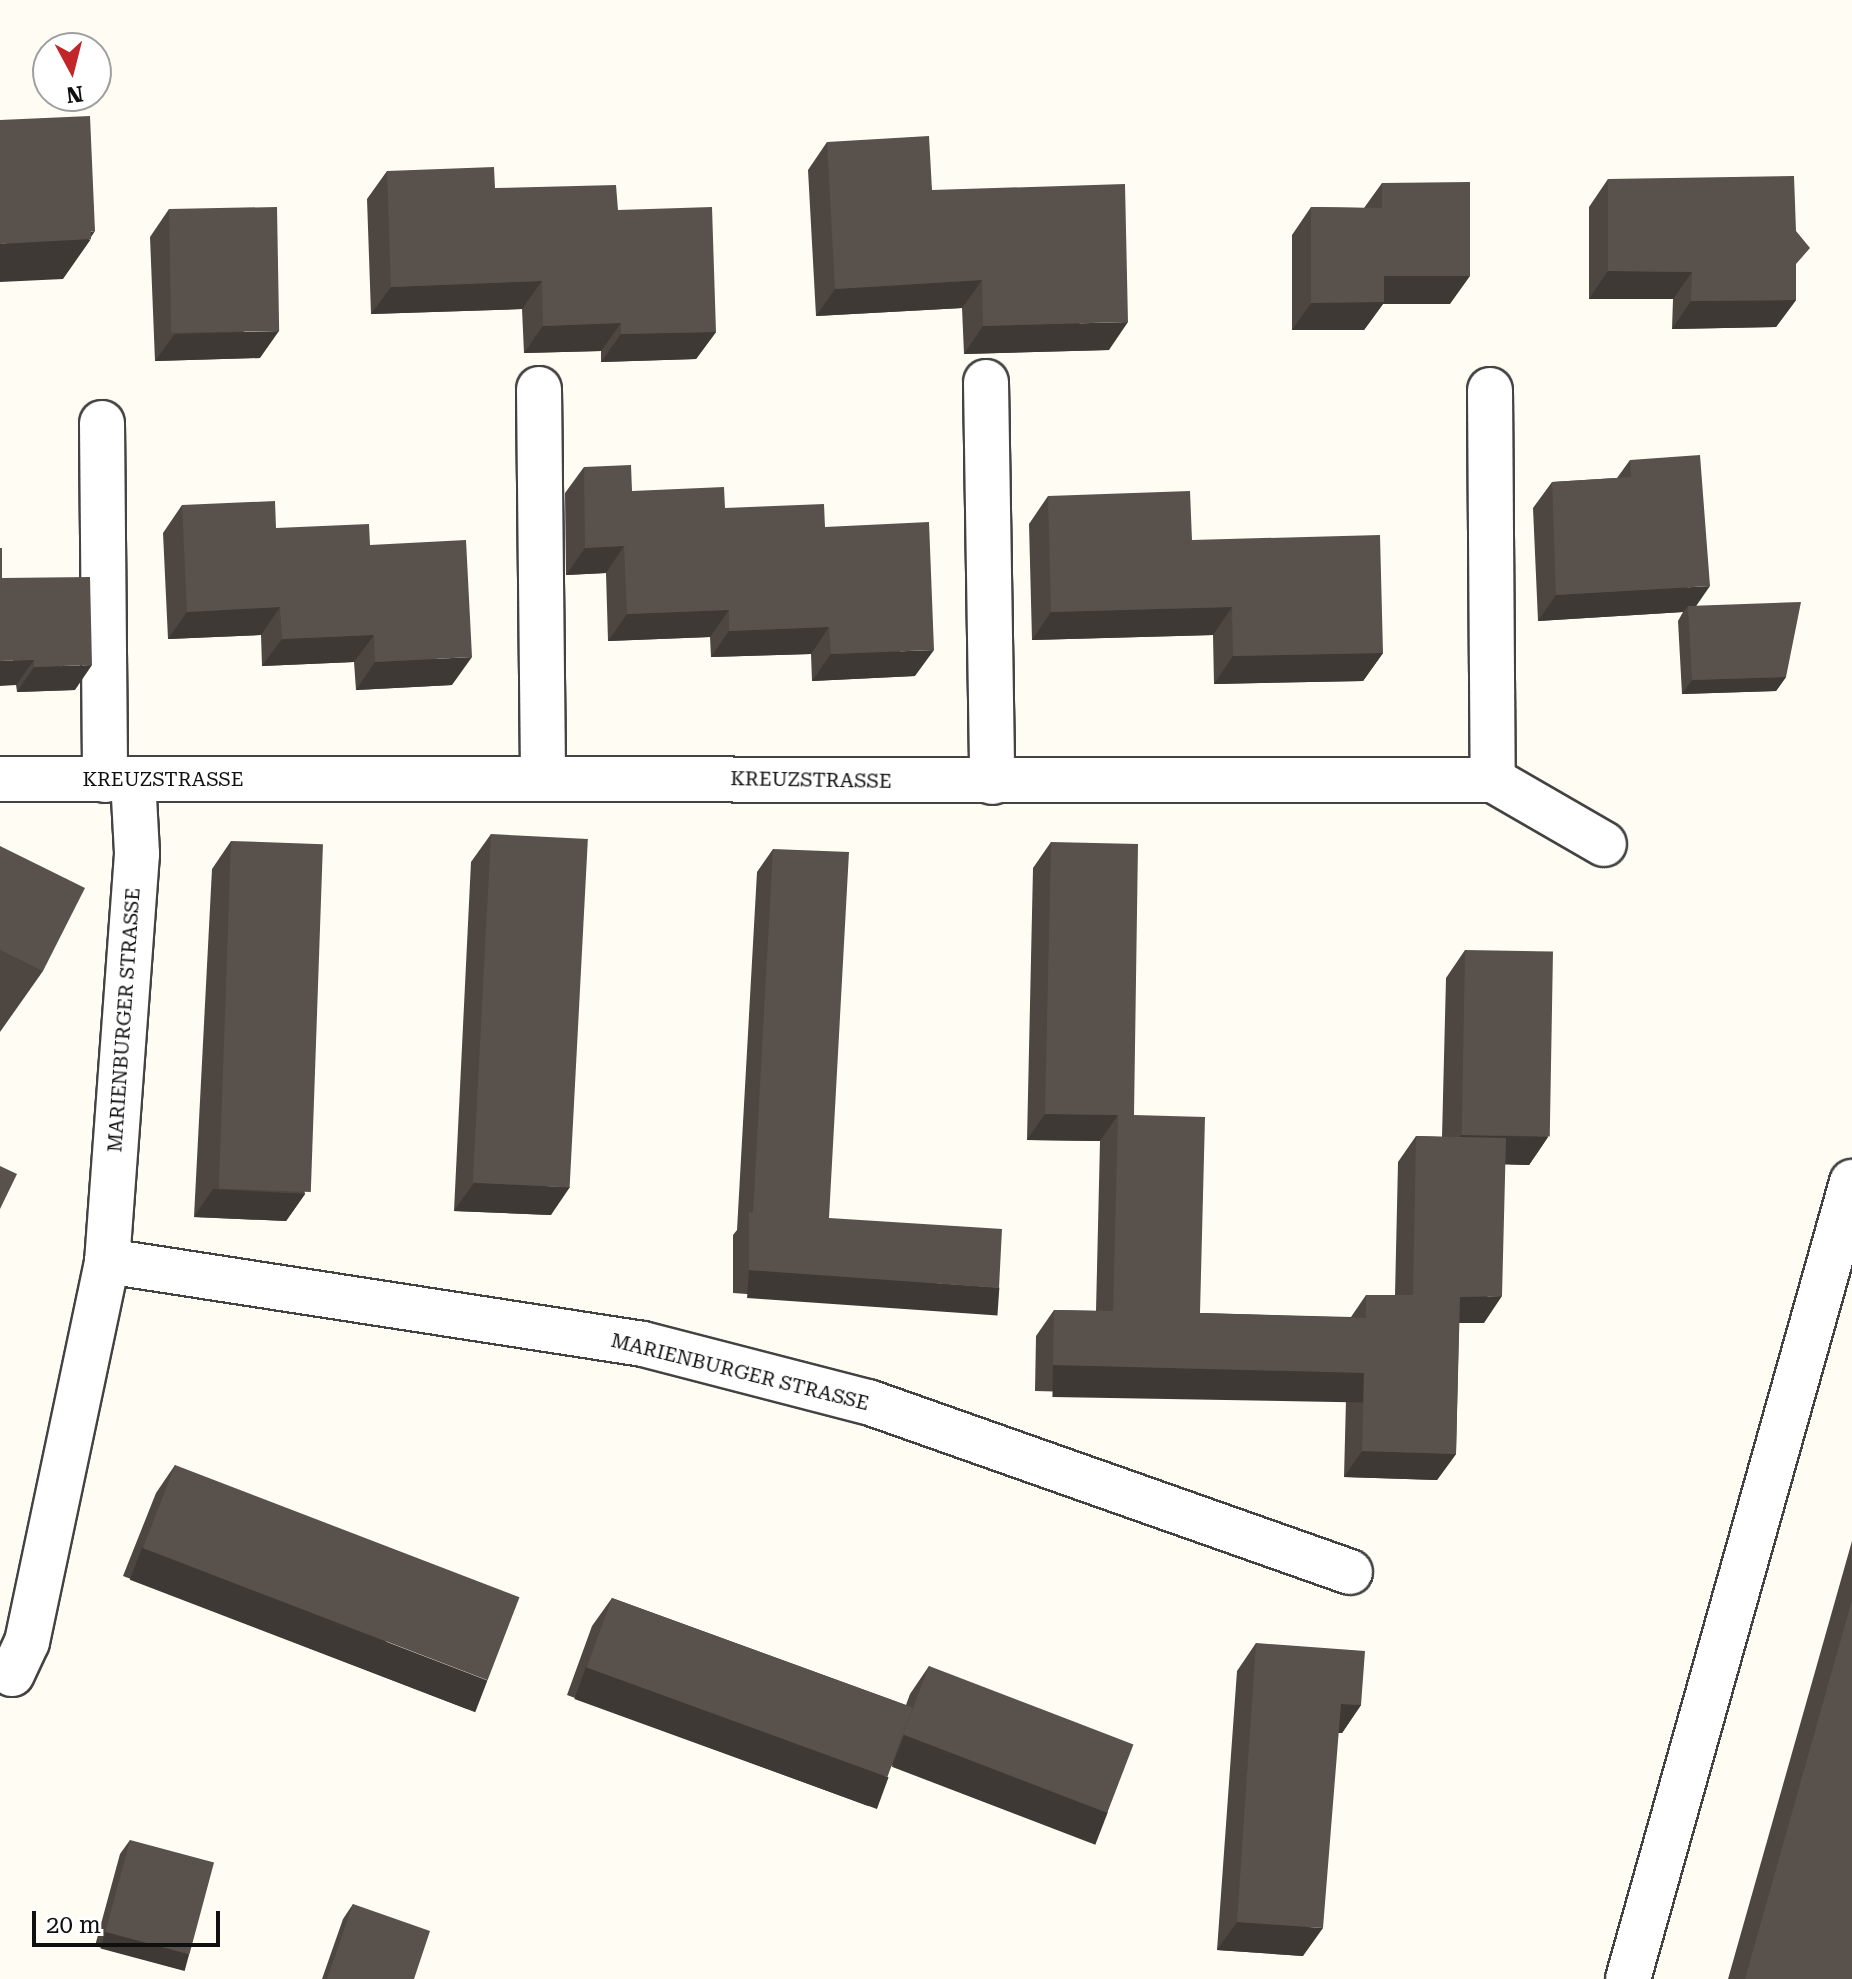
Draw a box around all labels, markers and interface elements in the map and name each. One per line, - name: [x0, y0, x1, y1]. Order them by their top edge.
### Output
- north arrow: [32, 32, 112, 112]
- text: N: [65, 81, 85, 108]
- street label: KREUZSTRASSE: [82, 767, 244, 791]
- street label: KREUZSTRASSE: [730, 767, 892, 793]
- street label: MARIENBURGER STRASSE: [103, 887, 145, 1153]
- street label: MARIENBURGER STRASSE: [608, 1328, 872, 1416]
- scale bar: [36, 1895, 224, 1945]
- text: 20 m: [46, 1911, 101, 1939]

